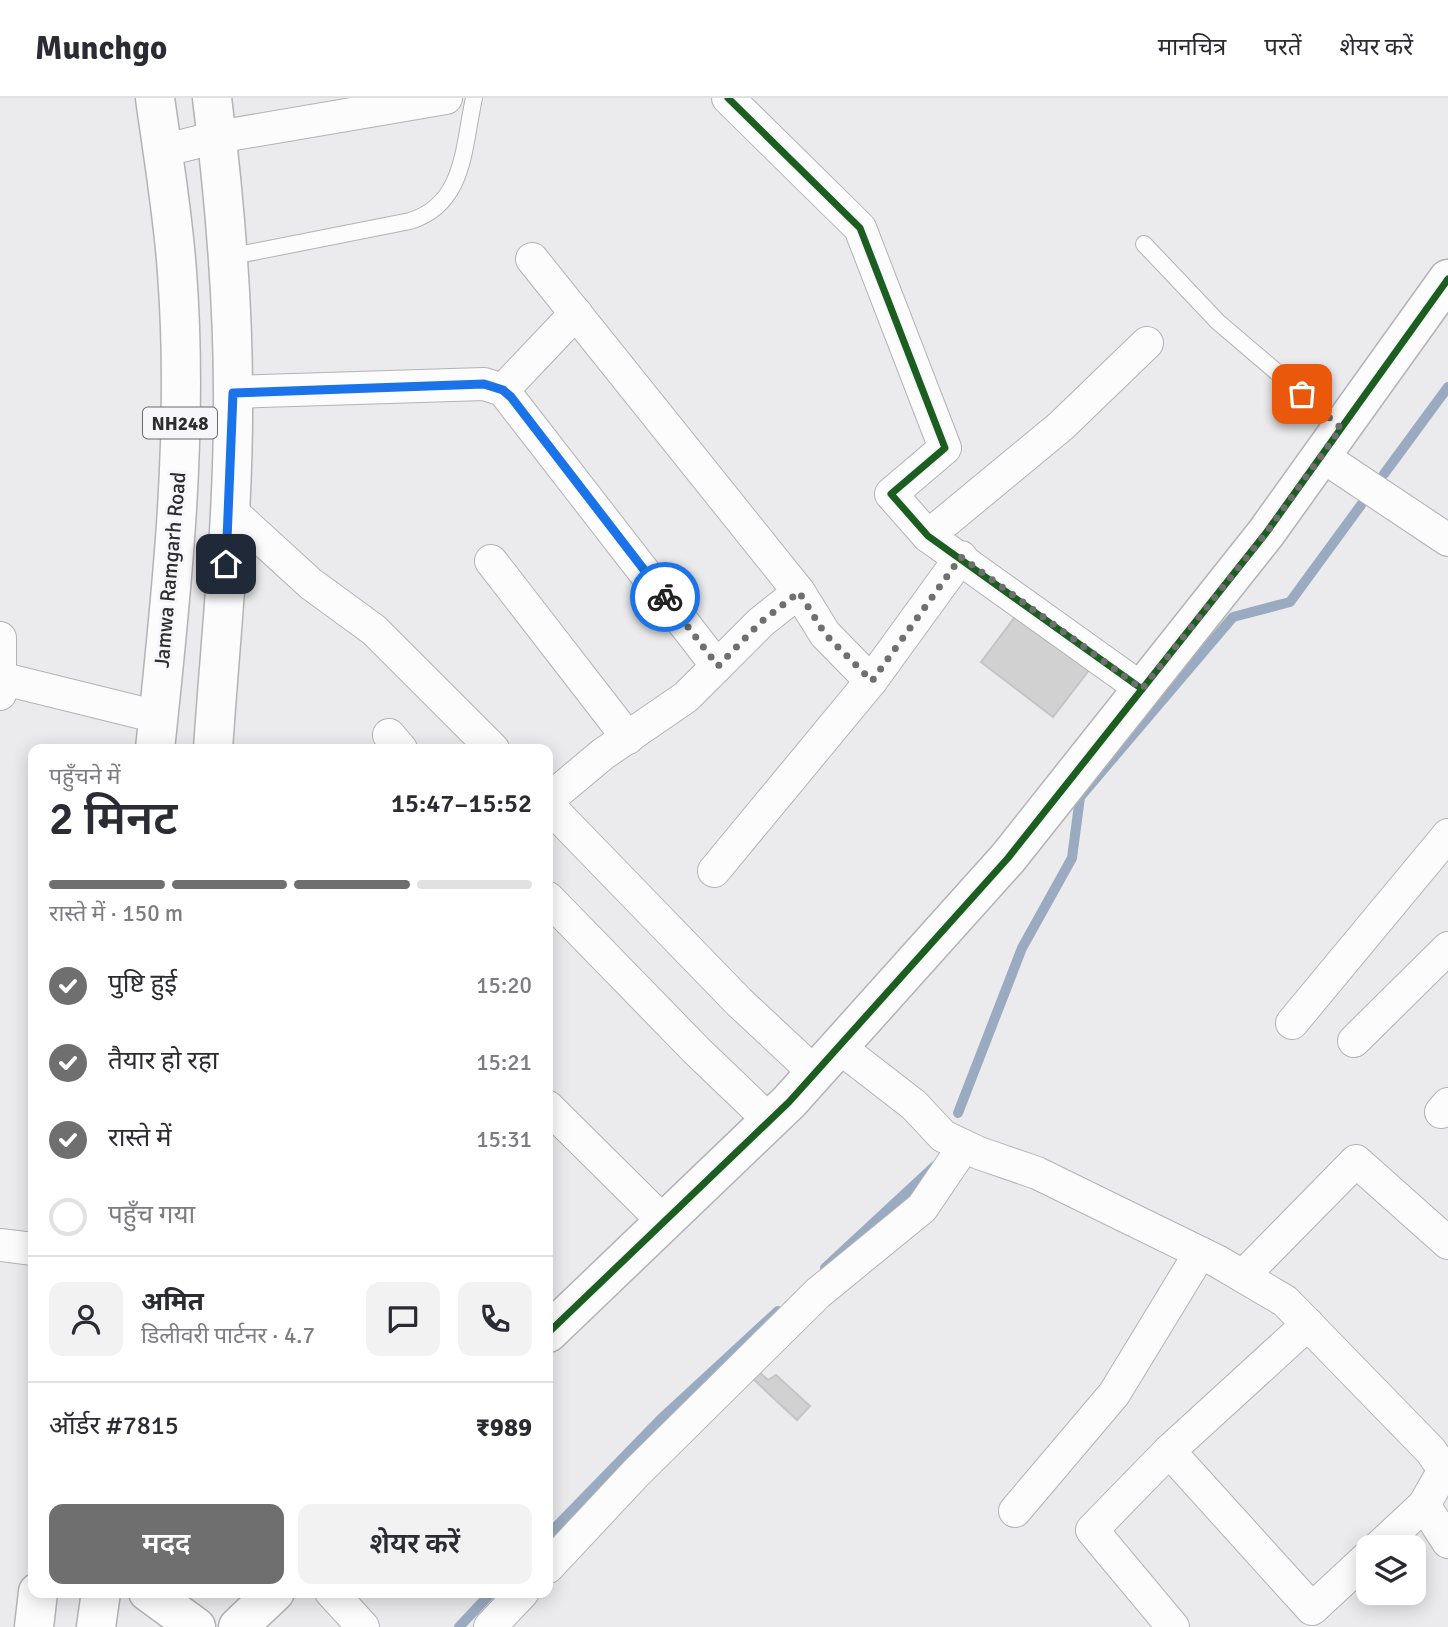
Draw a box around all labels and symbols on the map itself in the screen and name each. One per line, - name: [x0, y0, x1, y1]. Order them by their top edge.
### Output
- pin: [1272, 364, 1332, 424]
- road number: NH248: [143, 408, 217, 438]
- street label: Jamwa Ramgarh Road: [148, 471, 192, 669]
- pin: [196, 534, 256, 594]
- courier: [630, 562, 700, 632]

